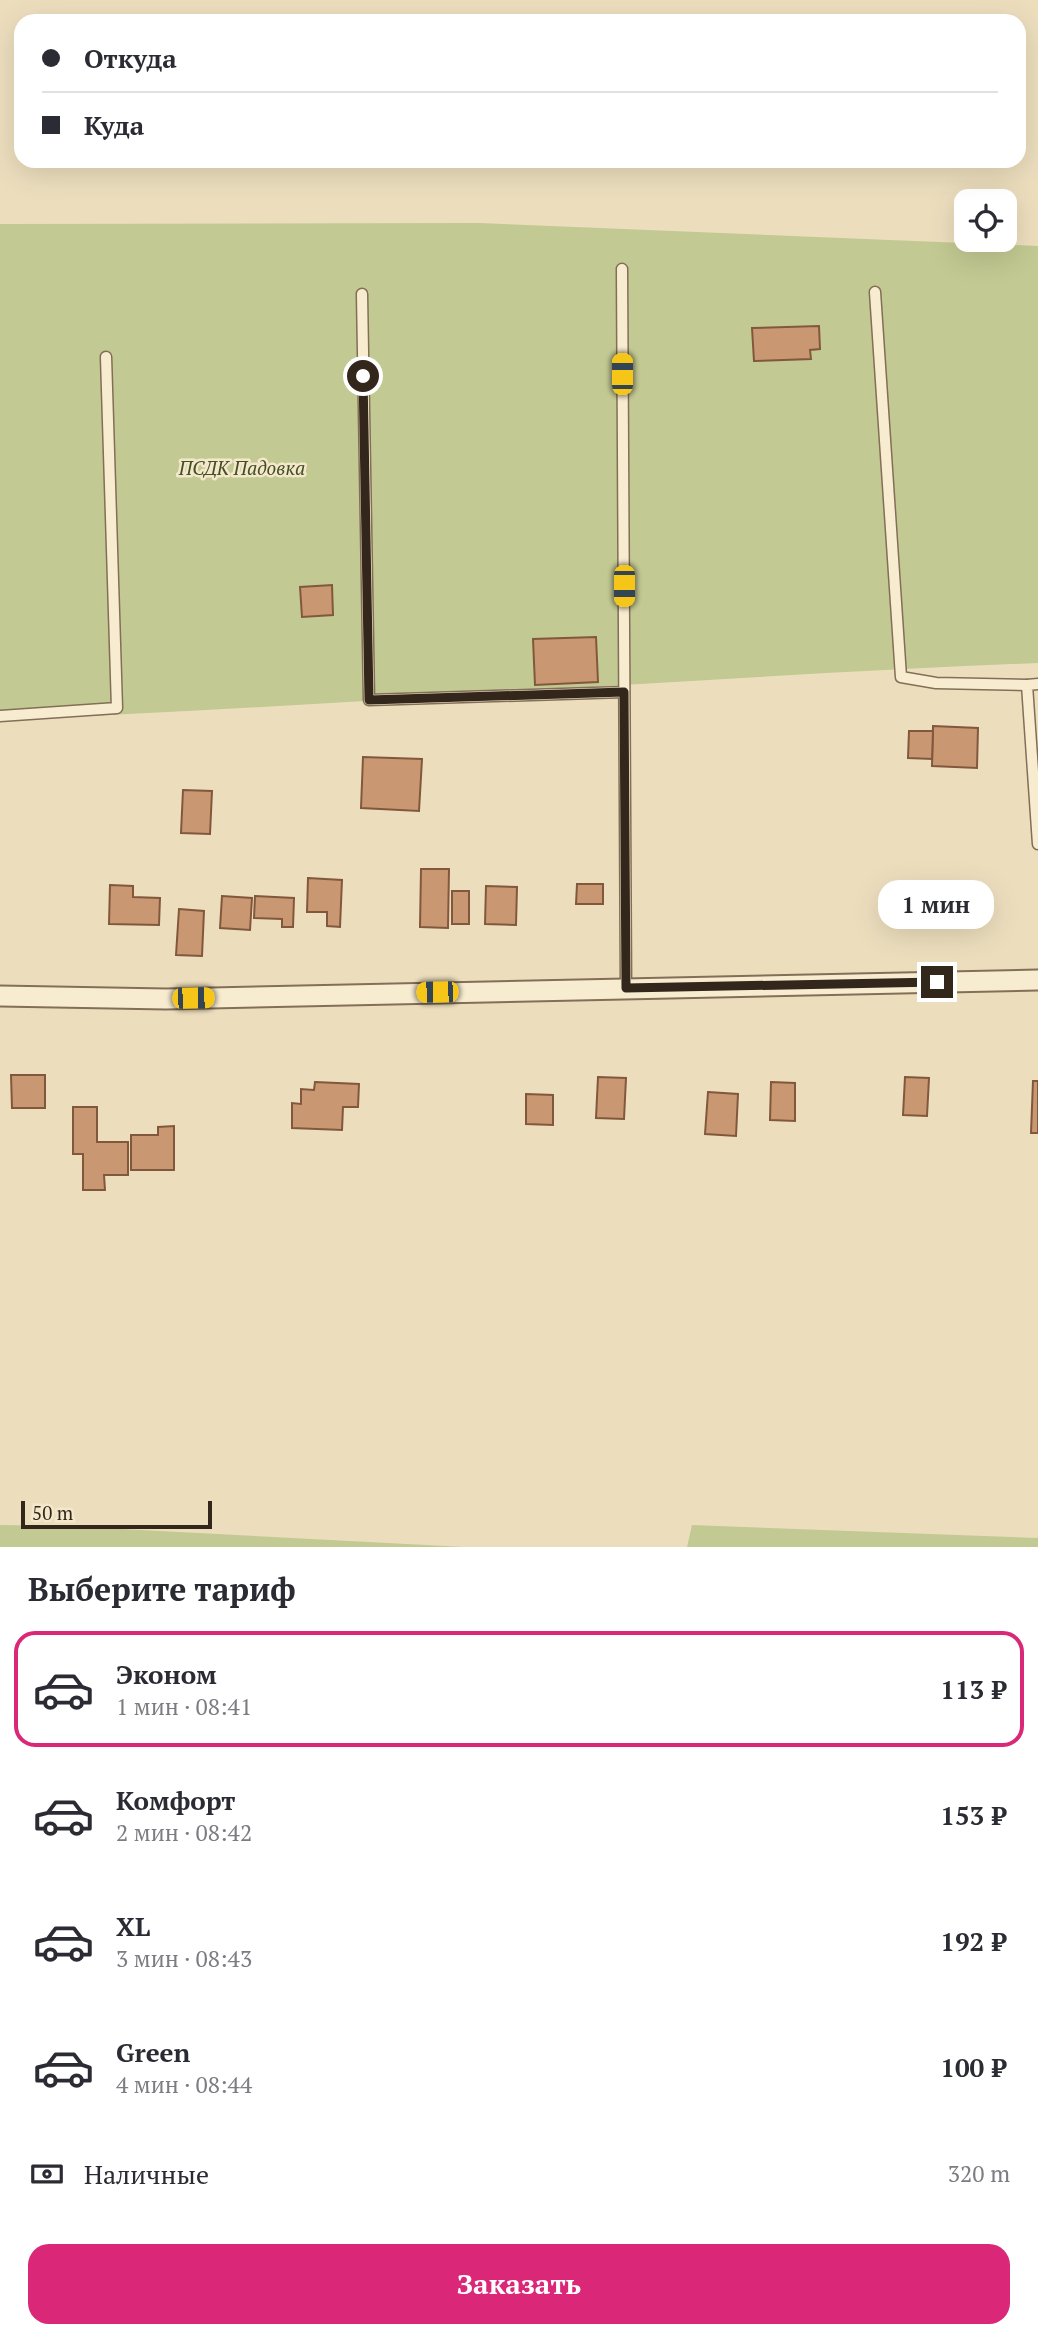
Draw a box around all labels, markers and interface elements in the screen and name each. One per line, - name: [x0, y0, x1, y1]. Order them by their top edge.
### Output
- text: Откуда: [84, 41, 177, 75]
- text: Куда: [84, 108, 144, 142]
- map controls: [954, 189, 1017, 252]
- button: locate: [954, 189, 1017, 252]
- car: [612, 353, 633, 395]
- route start: [347, 360, 379, 392]
- park label: ПСДК Падовка: [178, 455, 305, 480]
- car: [614, 565, 635, 607]
- callout: 1 мин: [879, 880, 995, 930]
- text: 1 мин: [902, 889, 970, 920]
- route end: [921, 966, 953, 998]
- car: [416, 981, 459, 1003]
- car: [172, 987, 215, 1009]
- scale bar: [21, 1498, 212, 1530]
- text: 50 m: [32, 1500, 73, 1525]
- text: Выберите тариф: [28, 1568, 296, 1610]
- text: Эконом: [116, 1657, 217, 1691]
- icon: car: [32, 1658, 95, 1721]
- text: 113 ₽: [940, 1672, 1006, 1706]
- text: 1 мин · 08:41: [116, 1691, 252, 1722]
- text: Комфорт: [116, 1783, 235, 1817]
- icon: car: [32, 1784, 95, 1847]
- text: 153 ₽: [940, 1798, 1006, 1832]
- text: 2 мин · 08:42: [116, 1817, 252, 1848]
- text: XL: [116, 1909, 150, 1943]
- icon: car: [32, 1910, 95, 1973]
- text: 192 ₽: [940, 1924, 1006, 1958]
- text: 3 мин · 08:43: [116, 1943, 252, 1974]
- text: Green: [116, 2035, 190, 2069]
- icon: car: [32, 2036, 95, 2099]
- text: 100 ₽: [940, 2050, 1006, 2084]
- text: 4 мин · 08:44: [116, 2069, 252, 2100]
- icon: cash: [28, 2155, 66, 2193]
- text: Наличные: [84, 2157, 209, 2191]
- text: 320 m: [948, 2158, 1010, 2189]
- button: Заказать: [28, 2244, 1010, 2324]

